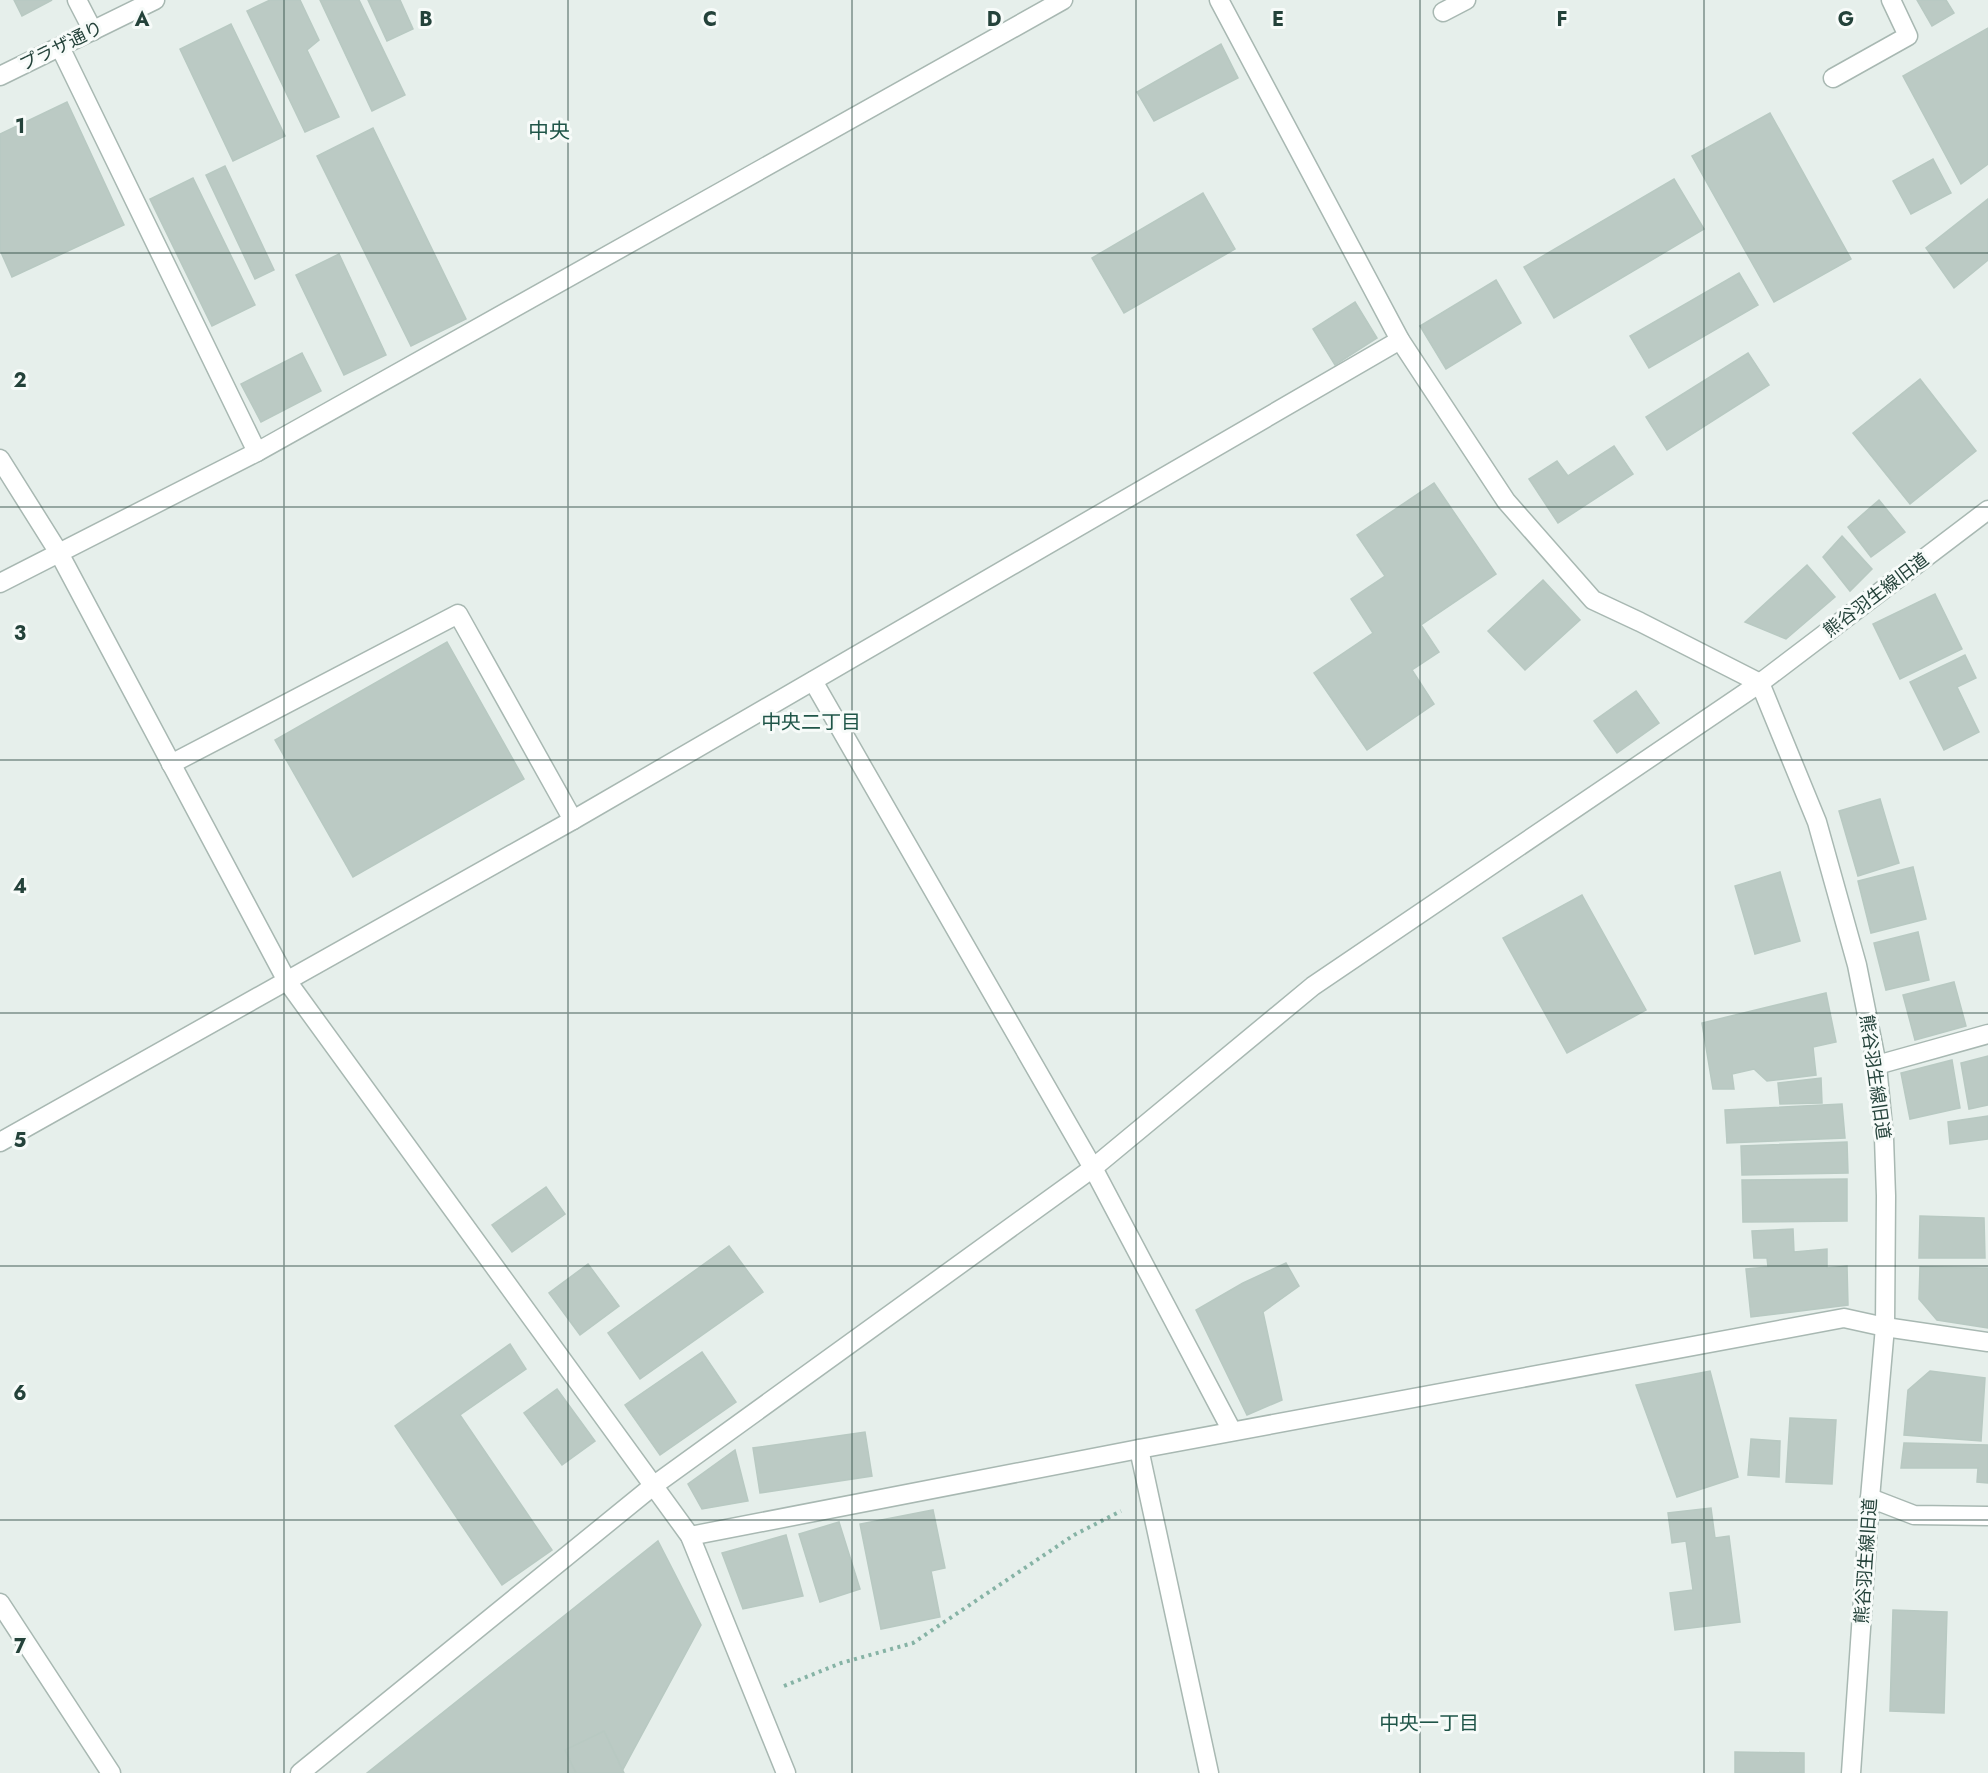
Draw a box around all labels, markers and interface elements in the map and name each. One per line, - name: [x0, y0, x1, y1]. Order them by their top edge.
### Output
- text: A: [134, 5, 150, 34]
- text: B: [419, 5, 433, 34]
- text: C: [703, 5, 717, 34]
- text: D: [987, 5, 1001, 34]
- text: E: [1272, 5, 1284, 34]
- text: F: [1556, 5, 1568, 34]
- text: G: [1838, 5, 1854, 34]
- street label: プラザ通り: [15, 15, 107, 77]
- text: 1: [15, 112, 25, 141]
- district label: 中央: [528, 116, 570, 146]
- text: 2: [13, 366, 27, 395]
- street label: 熊谷羽生線旧道: [1818, 547, 1934, 643]
- text: 3: [14, 619, 26, 648]
- district label: 中央二丁目: [761, 708, 861, 737]
- text: 4: [13, 872, 27, 901]
- street label: 熊谷羽生線旧道: [1853, 1013, 1897, 1141]
- text: 5: [14, 1126, 27, 1155]
- text: 6: [13, 1379, 27, 1408]
- street label: 熊谷羽生線旧道: [1849, 1497, 1883, 1625]
- text: 7: [14, 1632, 27, 1661]
- district label: 中央一丁目: [1379, 1709, 1479, 1738]

